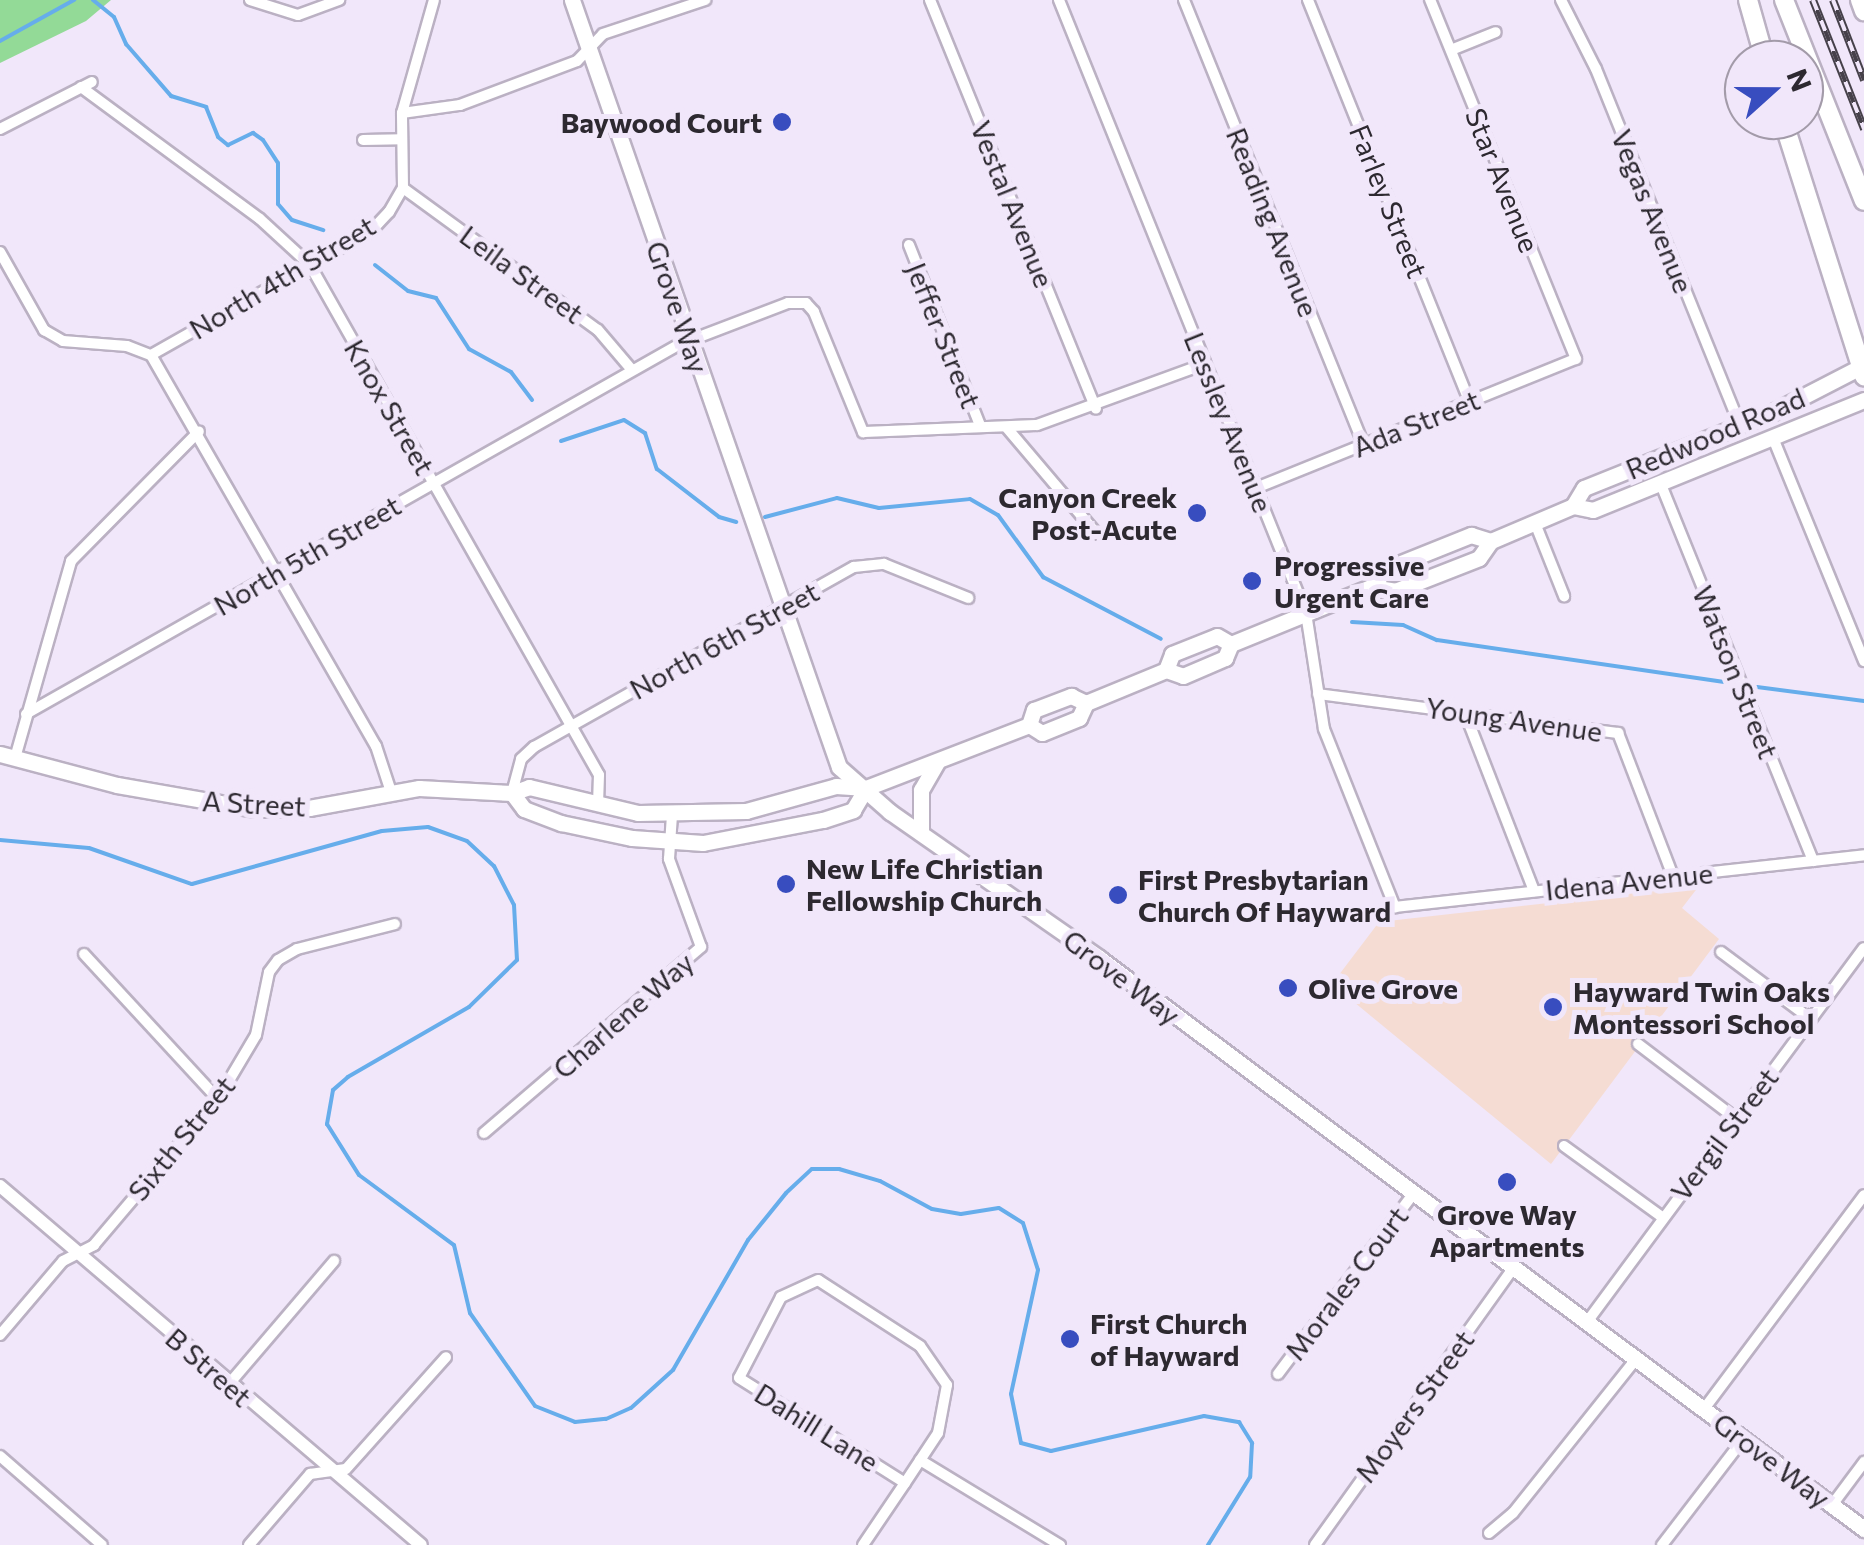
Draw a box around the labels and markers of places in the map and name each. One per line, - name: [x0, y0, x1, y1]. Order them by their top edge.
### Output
- place label: Baywood Court: [561, 105, 762, 139]
- marker: Baywood Court: [771, 111, 793, 133]
- place label: Canyon Creek Post-Acute: [998, 480, 1177, 546]
- marker: Canyon Creek Post-Acute: [1186, 502, 1208, 524]
- place label: Progressive Urgent Care: [1274, 548, 1429, 614]
- marker: Progressive Urgent Care: [1239, 568, 1265, 594]
- place label: New Life Christian Fellowship Church: [806, 851, 1043, 917]
- place label: First Presbytarian Church Of Hayward: [1138, 862, 1391, 928]
- marker: New Life Christian Fellowship Church: [775, 873, 797, 895]
- marker: First Presbytarian Church Of Hayward: [1107, 884, 1129, 906]
- place label: Olive Grove: [1308, 971, 1458, 1005]
- place label: Hayward Twin Oaks Montessori School: [1573, 974, 1830, 1040]
- marker: Olive Grove: [1277, 977, 1299, 999]
- marker: Hayward Twin Oaks Montessori School: [1542, 996, 1564, 1018]
- marker: Grove Way Apartments: [1496, 1171, 1518, 1193]
- place label: Grove Way Apartments: [1429, 1197, 1585, 1263]
- place label: First Church of Hayward: [1090, 1306, 1247, 1372]
- marker: First Church of Hayward: [1059, 1328, 1081, 1350]

